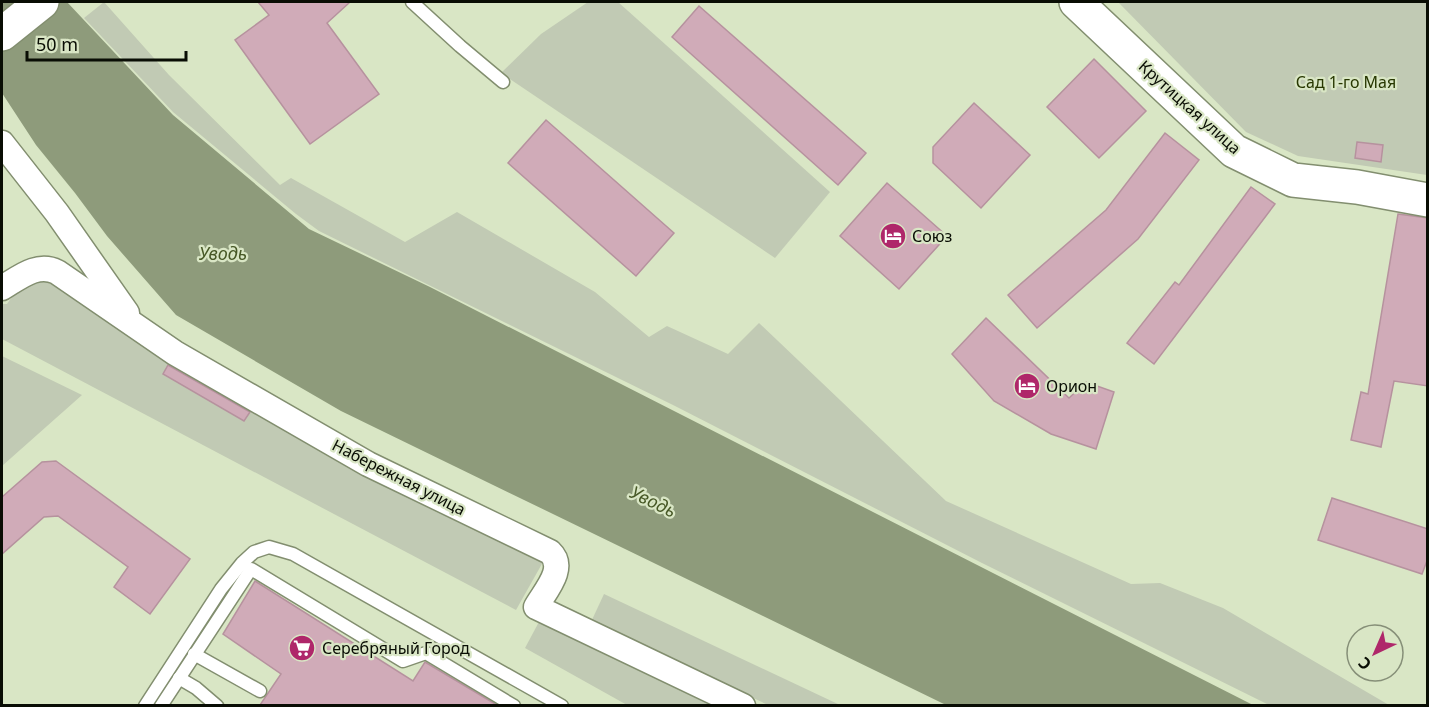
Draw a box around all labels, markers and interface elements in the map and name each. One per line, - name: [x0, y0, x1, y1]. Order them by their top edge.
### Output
- scale bar: [27, 24, 186, 62]
- text: 50 m: [36, 32, 78, 56]
- street label: Крутицкая улица: [1134, 55, 1246, 159]
- park label: Сад 1-го Мая: [1296, 71, 1396, 93]
- hotel icon: Союз: [878, 221, 908, 251]
- place label: Союз: [912, 225, 953, 247]
- water label: Уводь: [199, 241, 247, 265]
- hotel icon: Орион: [1012, 371, 1042, 401]
- place label: Орион: [1046, 375, 1097, 397]
- street label: Набережная улица: [329, 434, 469, 520]
- water label: Уводь: [627, 480, 680, 522]
- north arrow: [1345, 623, 1405, 683]
- supermarket icon: Серебряный Город: [287, 633, 317, 663]
- place label: Серебряный Город: [322, 637, 470, 659]
- text: С: [1353, 652, 1376, 675]

